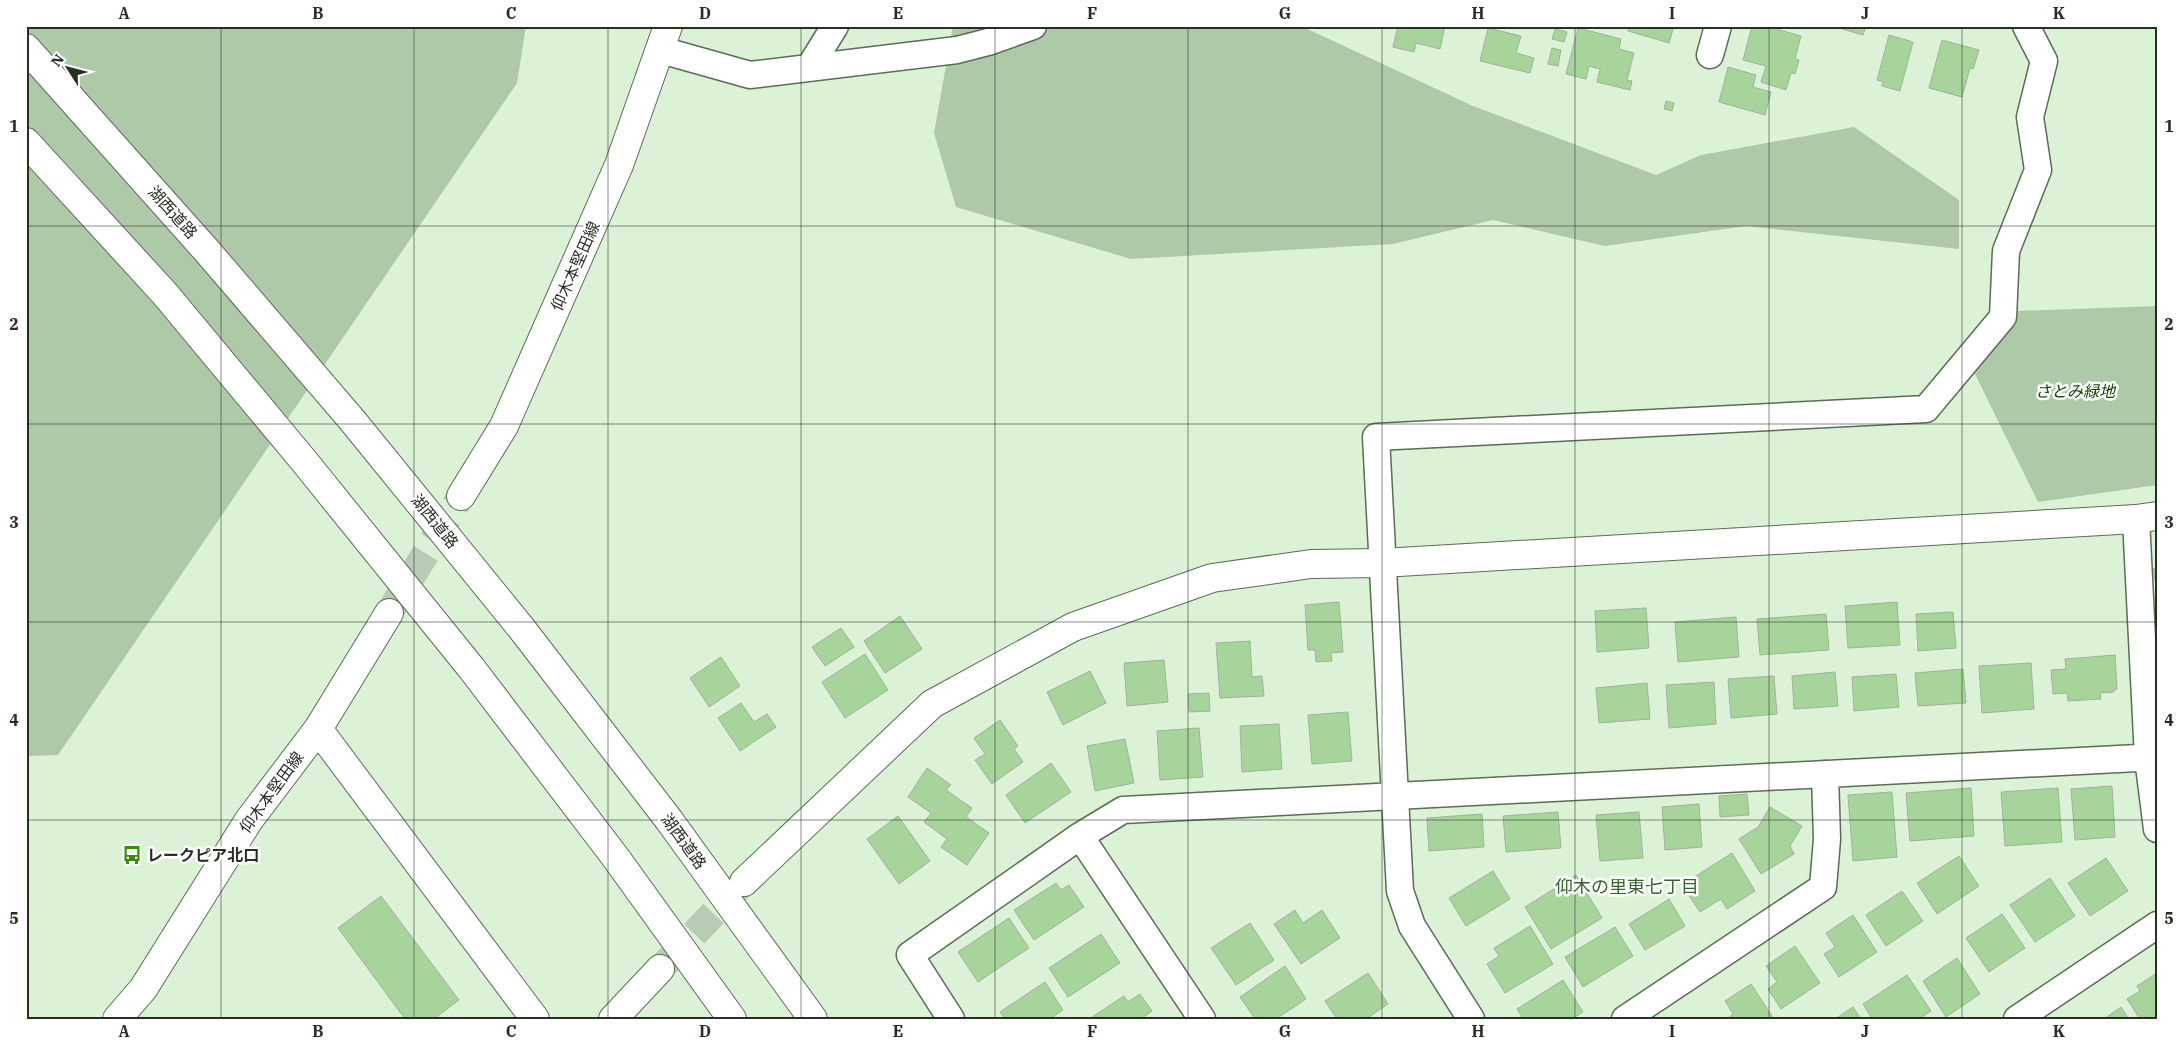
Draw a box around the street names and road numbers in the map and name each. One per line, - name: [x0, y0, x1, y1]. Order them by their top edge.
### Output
- street label: 湖西道路: [144, 182, 202, 242]
- street label: 仰木本堅田線: [546, 218, 604, 314]
- street label: 湖西道路: [407, 490, 463, 552]
- street label: 仰木本堅田線: [235, 747, 307, 837]
- street label: 湖西道路: [657, 809, 711, 873]

